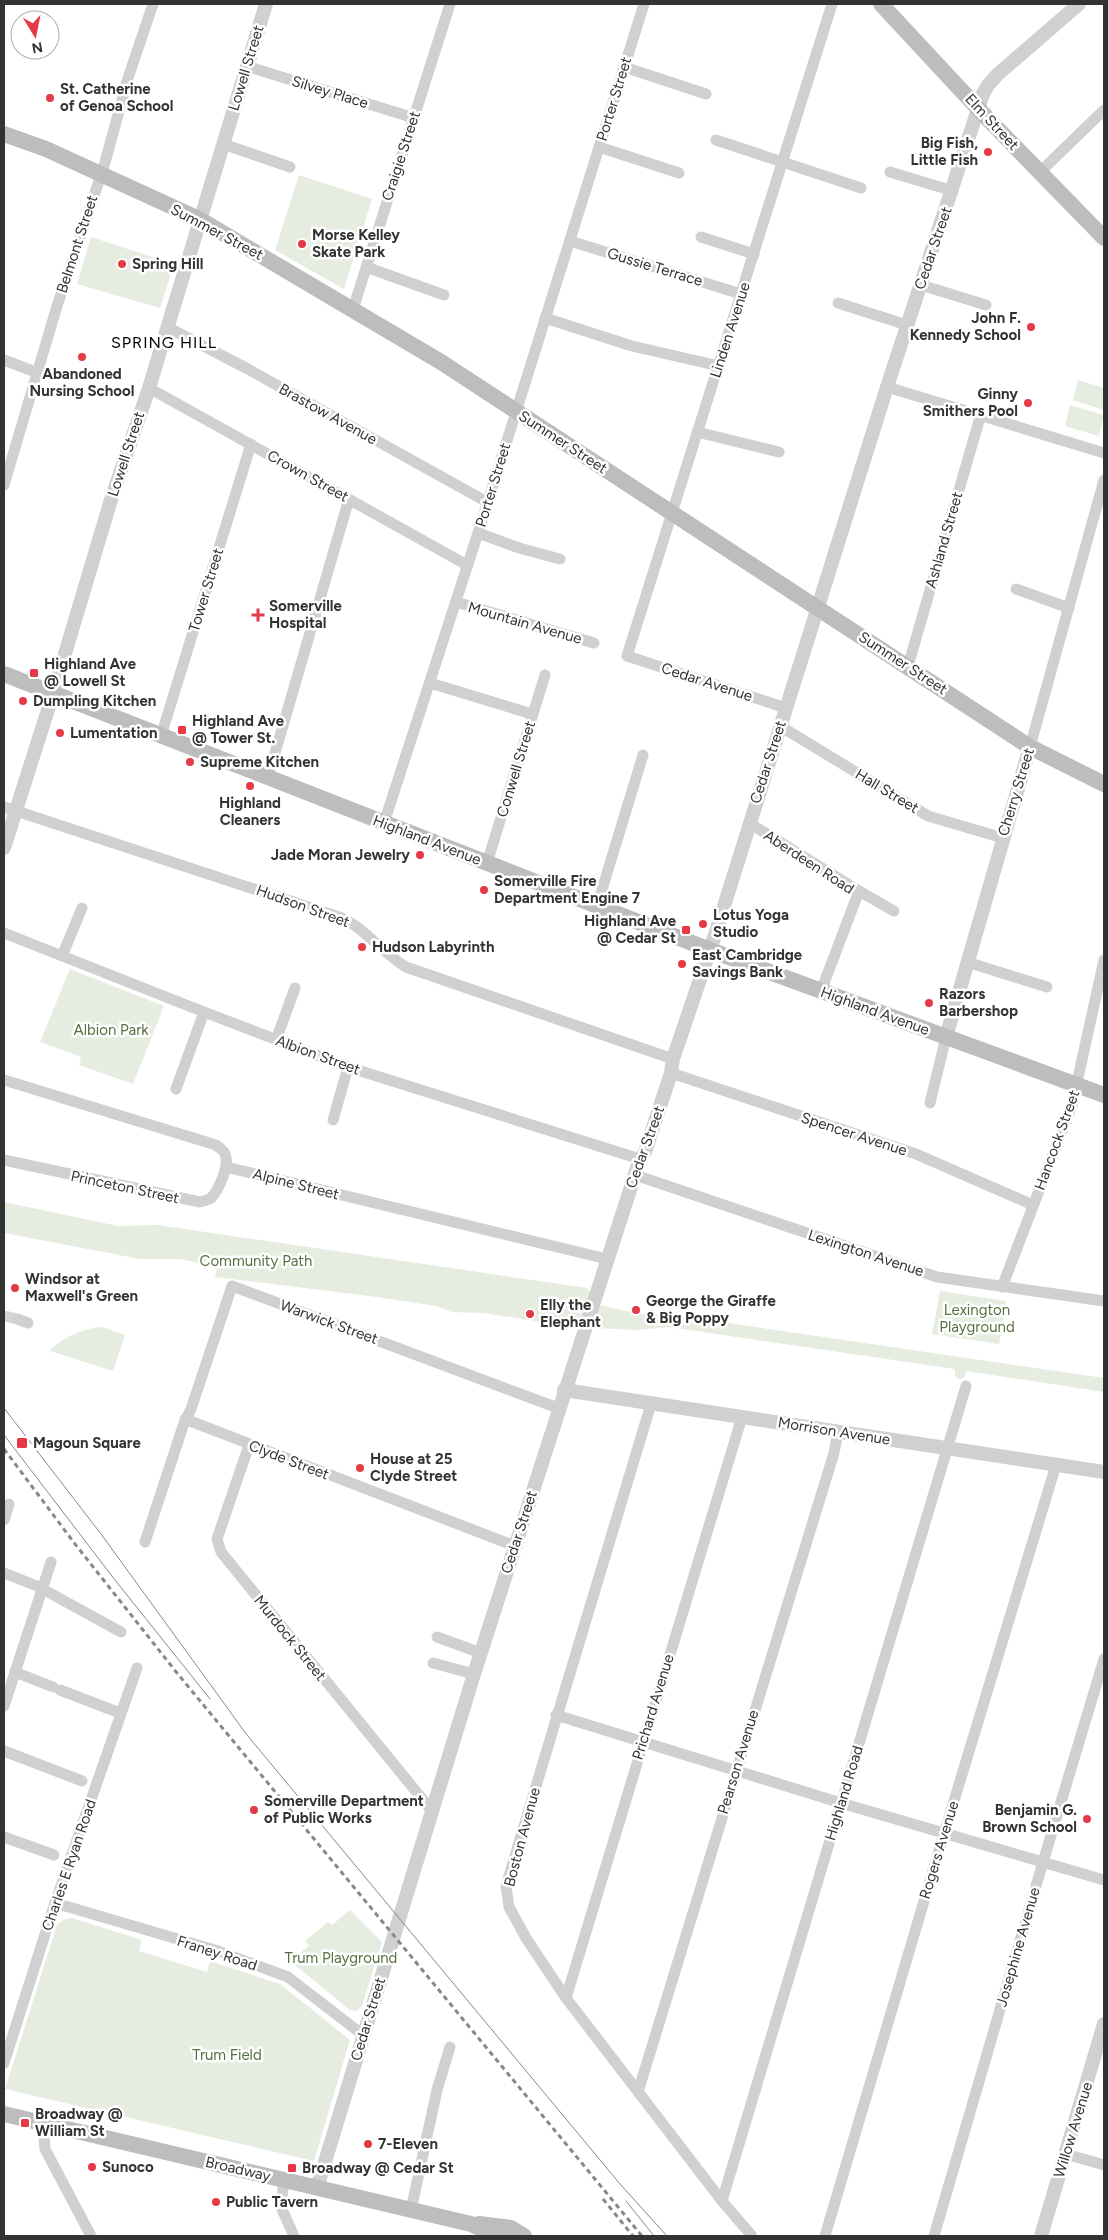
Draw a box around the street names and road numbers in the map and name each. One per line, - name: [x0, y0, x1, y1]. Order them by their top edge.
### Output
- street label: Lowell Street: [224, 23, 268, 113]
- street label: Porter Street: [593, 55, 635, 143]
- street label: Silvey Place: [290, 72, 370, 112]
- street label: Elm Street: [961, 90, 1023, 154]
- street label: Craigie Street: [378, 109, 424, 203]
- street label: Belmont Street: [53, 192, 101, 295]
- street label: Summer Street: [168, 200, 267, 264]
- street label: Cedar Street: [910, 204, 956, 292]
- street label: Gussie Terrace: [605, 244, 705, 290]
- street label: Linden Avenue: [706, 280, 754, 380]
- street label: Brastow Avenue: [276, 380, 380, 448]
- street label: Summer Street: [515, 407, 611, 478]
- street label: Lowell Street: [104, 409, 148, 499]
- street label: Porter Street: [472, 441, 514, 529]
- street label: Crown Street: [264, 446, 352, 506]
- street label: Ashland Street: [922, 489, 966, 590]
- street label: Tower Street: [185, 546, 227, 634]
- street label: Mountain Avenue: [466, 598, 584, 648]
- street label: Summer Street: [855, 628, 951, 699]
- street label: Cedar Avenue: [659, 659, 755, 705]
- street label: Conwell Street: [493, 718, 539, 819]
- street label: Cedar Street: [746, 718, 790, 806]
- street label: Cherry Street: [994, 745, 1038, 838]
- street label: Hall Street: [852, 765, 922, 817]
- street label: Highland Avenue: [370, 811, 484, 869]
- street label: Aberdeen Road: [760, 826, 858, 898]
- street label: Hudson Street: [254, 881, 353, 931]
- street label: Highland Avenue: [818, 983, 932, 1039]
- street label: Albion Street: [273, 1031, 363, 1079]
- street label: Hancock Street: [1031, 1087, 1084, 1193]
- street label: Cedar Street: [622, 1103, 668, 1191]
- street label: Spencer Avenue: [799, 1108, 909, 1160]
- street label: Alpine Street: [251, 1165, 341, 1203]
- street label: Princeton Street: [69, 1167, 181, 1207]
- street label: Lexington Avenue: [806, 1226, 926, 1280]
- street label: Warwick Street: [278, 1296, 381, 1348]
- street label: Morrison Avenue: [777, 1413, 891, 1449]
- street label: Clyde Street: [246, 1436, 332, 1484]
- street label: Cedar Street: [497, 1488, 541, 1576]
- street label: Murdock Street: [250, 1592, 330, 1685]
- street label: Prichard Avenue: [628, 1652, 678, 1762]
- street label: Pearson Avenue: [714, 1708, 762, 1816]
- street label: Highland Road: [821, 1743, 867, 1843]
- street label: Boston Avenue: [500, 1785, 544, 1889]
- street label: Charles E Ryan Road: [38, 1797, 100, 1933]
- street label: Rogers Avenue: [916, 1799, 962, 1901]
- street label: Josephine Avenue: [992, 1885, 1044, 2009]
- street label: Franey Road: [175, 1932, 259, 1974]
- street label: Cedar Street: [347, 1975, 389, 2063]
- street label: Willow Avenue: [1050, 2080, 1096, 2180]
- street label: Broadway: [204, 2153, 272, 2185]

